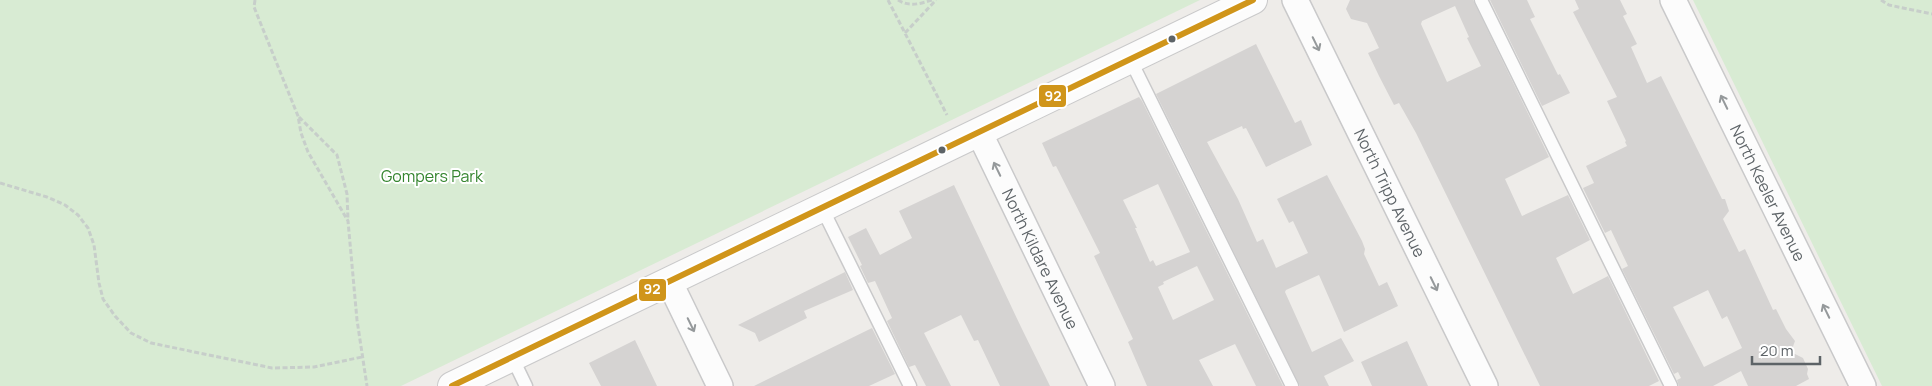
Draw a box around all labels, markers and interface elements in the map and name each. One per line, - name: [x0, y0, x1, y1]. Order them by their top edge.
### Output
- unlabelled marker: [1167, 34, 1177, 44]
- one-way arrow: [1312, 36, 1321, 51]
- line badge: 92: [1038, 84, 1067, 108]
- text: 92: [1044, 86, 1062, 105]
- one-way arrow: [1718, 95, 1728, 110]
- street label: North Keeler Avenue: [1725, 121, 1811, 265]
- street label: North Tripp Avenue: [1349, 125, 1431, 261]
- unlabelled marker: [937, 145, 947, 155]
- one-way arrow: [992, 162, 1001, 177]
- park label: Gompers Park: [381, 165, 484, 187]
- street label: North Kildare Avenue: [997, 185, 1084, 333]
- one-way arrow: [1430, 276, 1440, 291]
- line badge: 92: [638, 278, 667, 302]
- text: 92: [643, 279, 661, 298]
- one-way arrow: [1821, 304, 1831, 319]
- one-way arrow: [686, 317, 696, 332]
- scale bar: [1752, 334, 1820, 366]
- text: 20 m: [1760, 340, 1793, 361]

